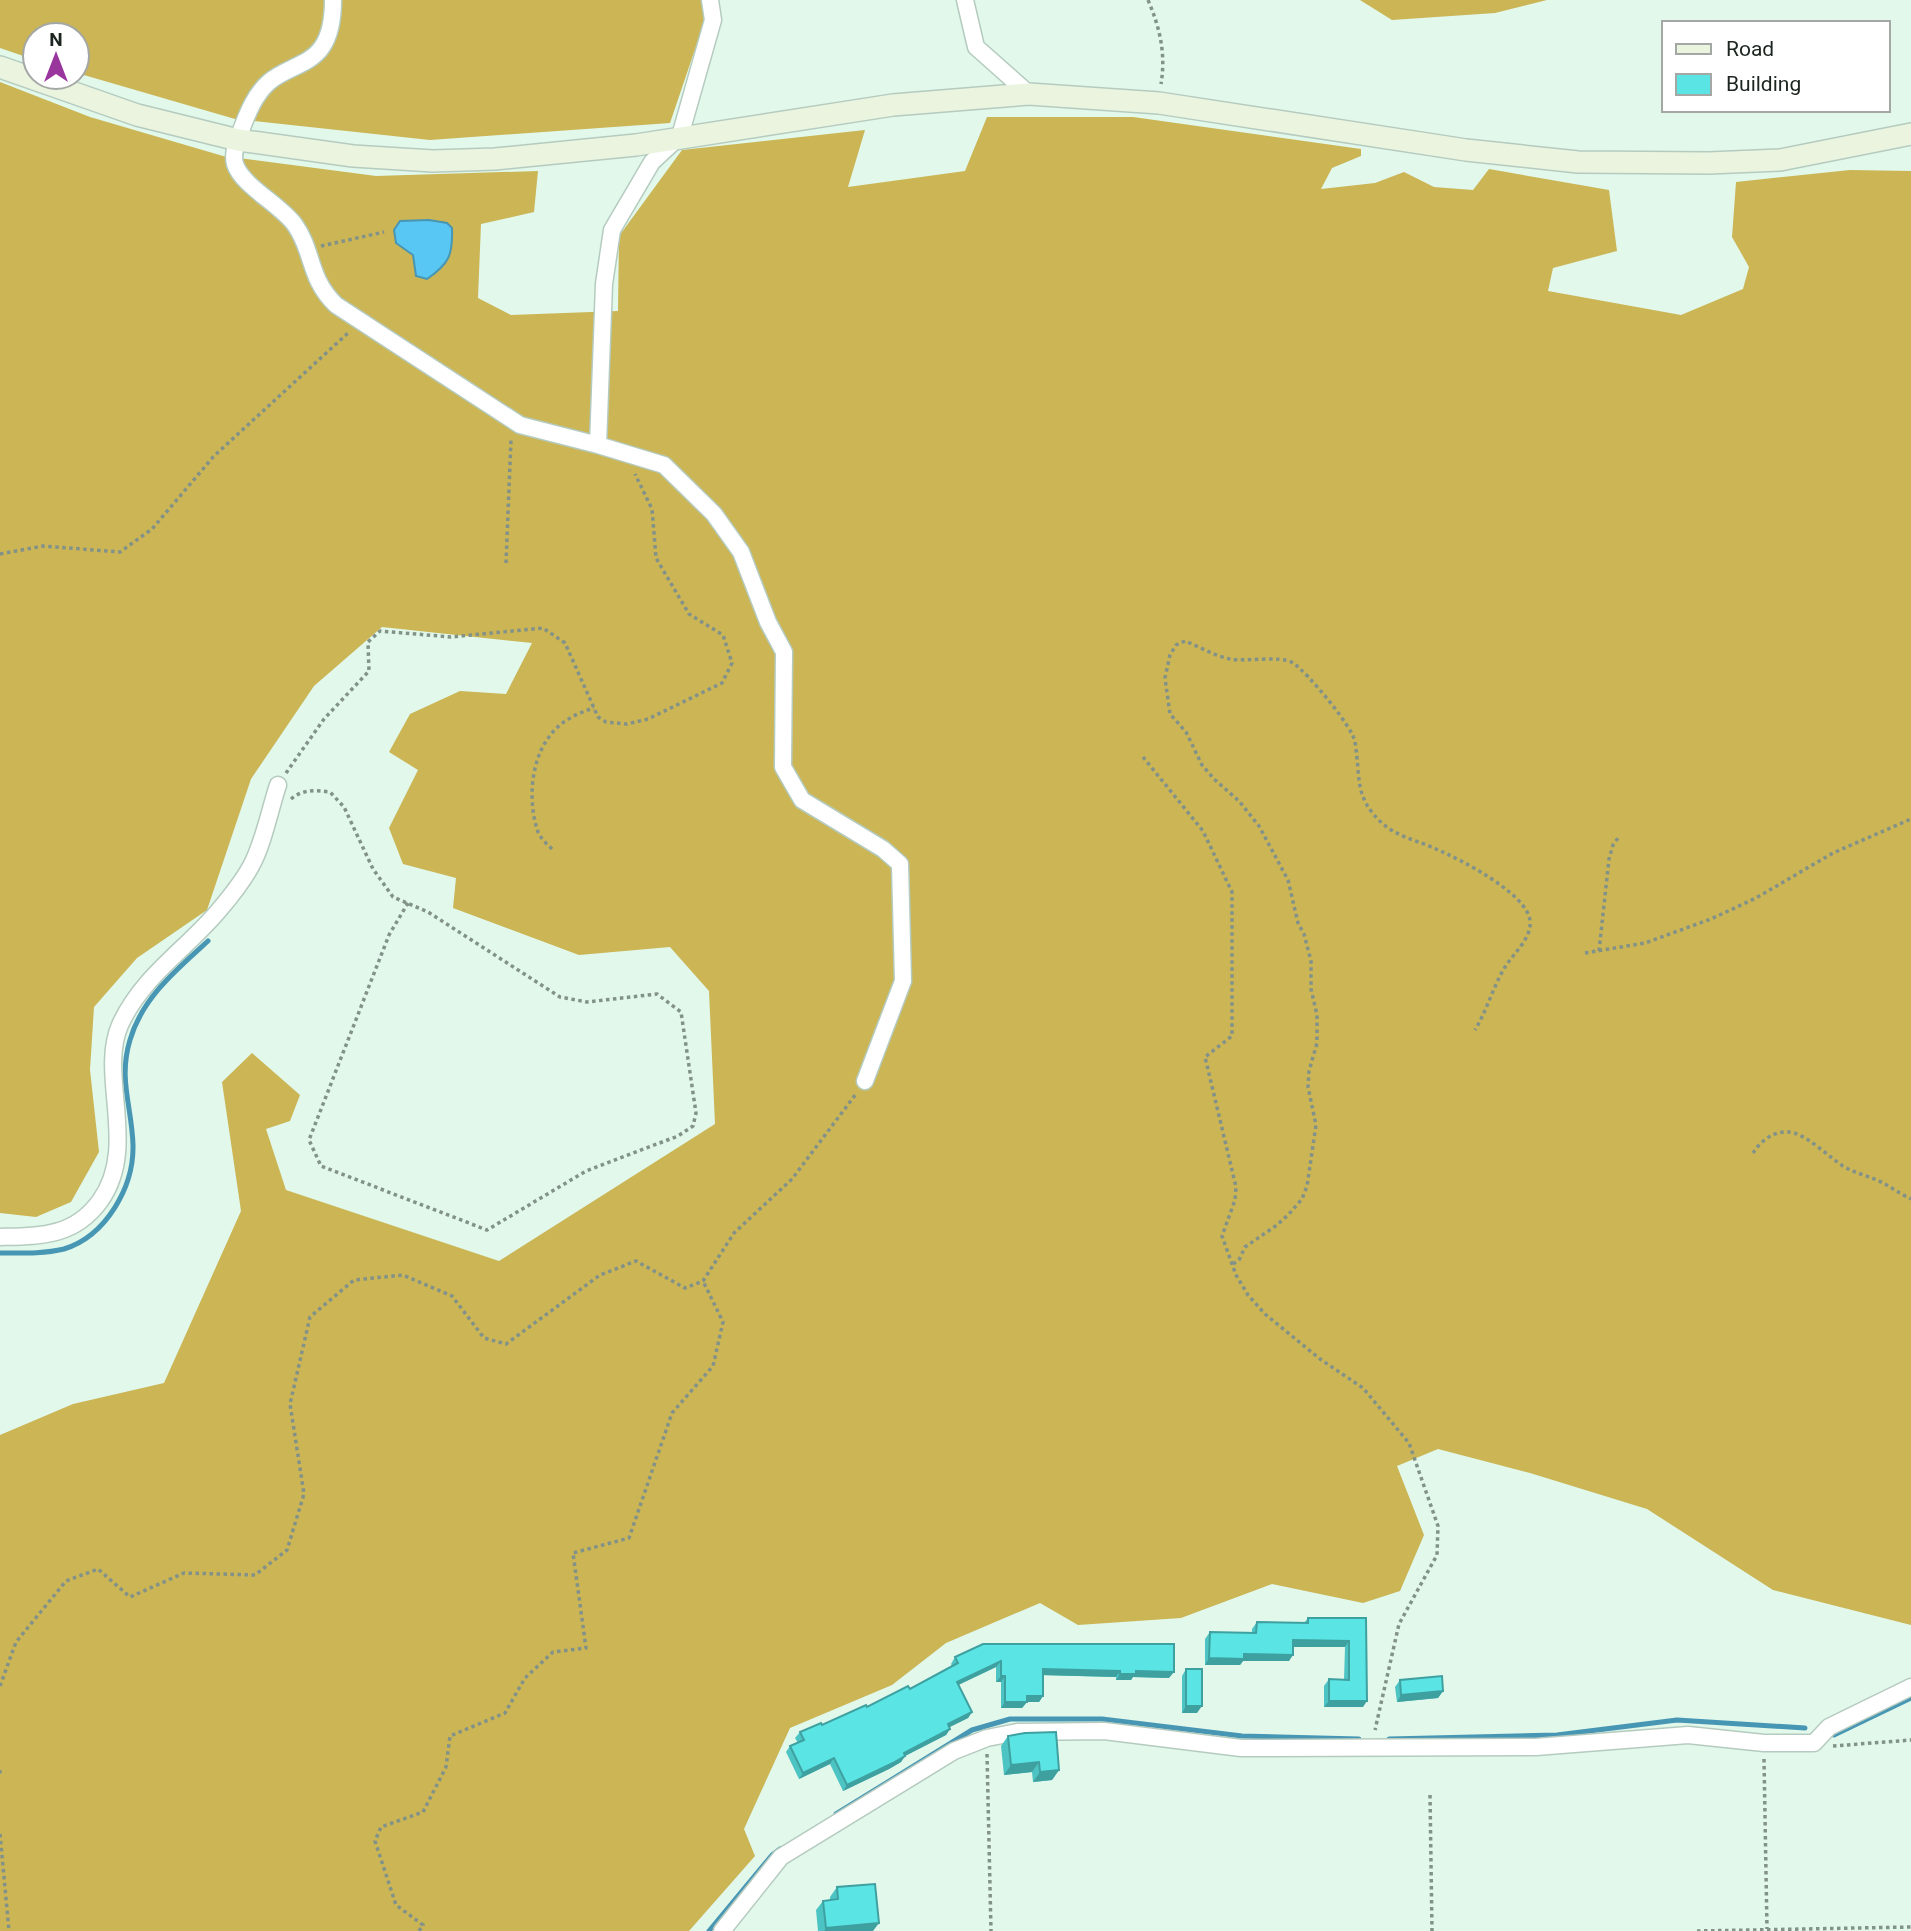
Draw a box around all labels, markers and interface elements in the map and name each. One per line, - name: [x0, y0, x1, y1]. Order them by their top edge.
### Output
- north arrow: [21, 21, 91, 91]
- legend: [1662, 21, 1890, 112]
- text: N: [49, 28, 63, 51]
- text: Road: [1726, 37, 1774, 61]
- text: Building: [1726, 72, 1801, 96]

